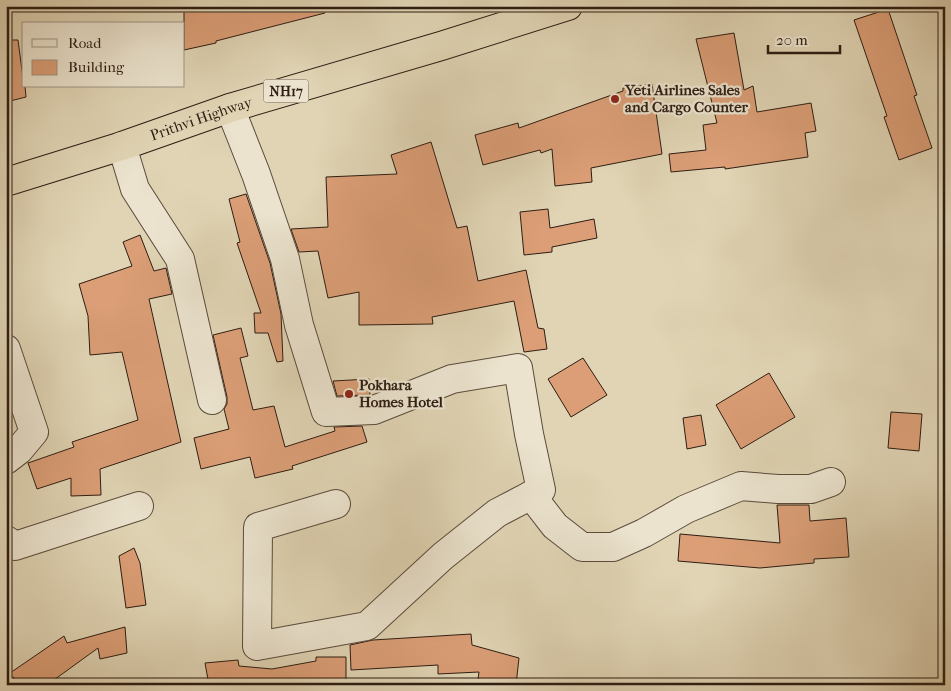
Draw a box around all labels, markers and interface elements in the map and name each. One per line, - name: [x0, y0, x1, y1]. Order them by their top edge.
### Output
- legend: [22, 22, 185, 88]
- scale bar: [768, 22, 841, 54]
- text: 20 m: [776, 31, 808, 49]
- text: Road: [68, 34, 102, 52]
- text: Building: [68, 58, 125, 76]
- road number: NH17: [264, 80, 308, 102]
- place label: Yeti Airlines Sales and Cargo Counter: [624, 81, 749, 116]
- street label: Prithvi Highway: [148, 93, 255, 144]
- marker: Yeti Airlines Sales and Cargo Counter: [609, 93, 621, 105]
- place label: Pokhara Homes Hotel: [359, 376, 444, 411]
- marker: Pokhara Homes Hotel: [343, 388, 355, 400]

